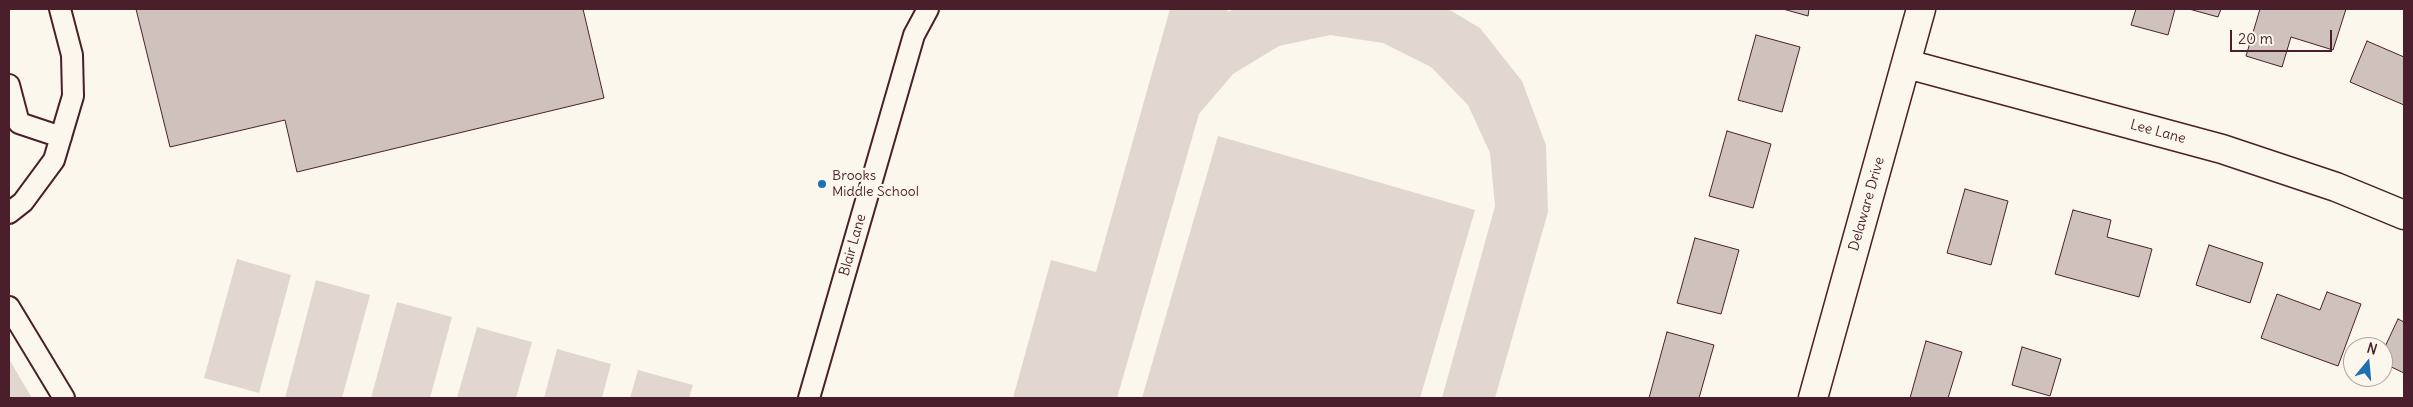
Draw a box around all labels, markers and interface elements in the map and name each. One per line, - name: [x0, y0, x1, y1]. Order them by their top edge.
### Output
- scale bar: [2233, 20, 2336, 52]
- text: 20 m: [2238, 29, 2273, 48]
- street label: Lee Lane: [2128, 117, 2188, 147]
- street label: Delaware Drive: [1846, 155, 1888, 253]
- place label: Brooks Middle School: [832, 168, 919, 200]
- marker: Brooks Middle School: [816, 178, 828, 190]
- street label: Blair Lane: [836, 212, 870, 278]
- north arrow: [2343, 337, 2393, 387]
- text: N: [2365, 339, 2379, 359]

